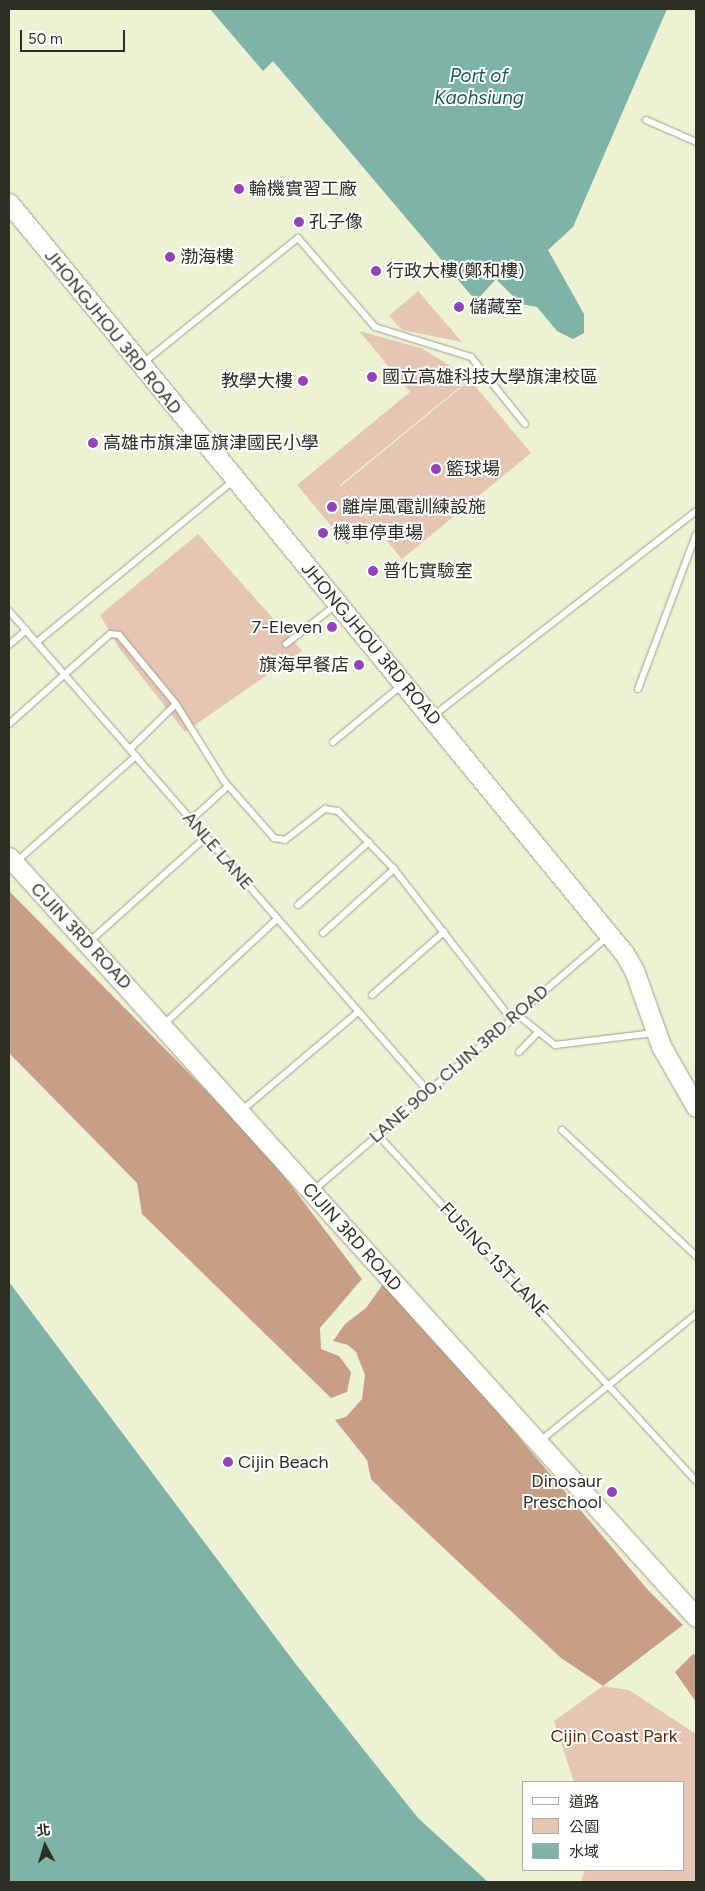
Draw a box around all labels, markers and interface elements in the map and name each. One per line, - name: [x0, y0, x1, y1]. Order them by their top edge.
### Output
- scale bar: [22, 20, 128, 52]
- text: 50 m: [28, 30, 63, 48]
- water label: Port of Kaohsiung: [434, 65, 524, 109]
- place label: 輪機實習工廠: [249, 178, 357, 200]
- marker: 輪機實習工廠: [233, 183, 245, 195]
- place label: 孔子像: [309, 211, 363, 233]
- marker: 孔子像: [293, 216, 305, 228]
- street label: JHONGJHOU 3RD ROAD: [40, 245, 186, 419]
- place label: 渤海樓: [180, 246, 234, 268]
- marker: 渤海樓: [164, 251, 176, 263]
- place label: 行政大樓(鄭和樓): [386, 260, 525, 282]
- marker: 行政大樓(鄭和樓): [370, 265, 382, 277]
- place label: 儲藏室: [469, 296, 523, 318]
- marker: 儲藏室: [453, 301, 465, 313]
- place label: 國立高雄科技大學旗津校區: [382, 366, 598, 388]
- place label: 教學大樓: [221, 370, 293, 392]
- marker: 國立高雄科技大學旗津校區: [366, 371, 378, 383]
- marker: 教學大樓: [297, 375, 309, 387]
- place label: 高雄市旗津區旗津國民小學: [103, 432, 319, 454]
- marker: 高雄市旗津區旗津國民小學: [87, 437, 99, 449]
- place label: 籃球場: [446, 458, 500, 480]
- marker: 籃球場: [430, 463, 442, 475]
- place label: 離岸風電訓練設施: [342, 496, 486, 518]
- marker: 離岸風電訓練設施: [326, 501, 338, 513]
- place label: 機車停車場: [333, 522, 423, 544]
- marker: 機車停車場: [317, 527, 329, 539]
- street label: JHONGJHOU 3RD ROAD: [297, 558, 445, 730]
- place label: 普化實驗室: [383, 560, 473, 582]
- marker: 普化實驗室: [367, 565, 379, 577]
- place label: 7-Eleven: [252, 616, 322, 638]
- marker: 7-Eleven: [326, 621, 338, 633]
- place label: 旗海早餐店: [259, 654, 349, 676]
- marker: 旗海早餐店: [353, 659, 365, 671]
- street label: ANLE LANE: [178, 807, 258, 895]
- street label: CIJIN 3RD ROAD: [26, 878, 136, 994]
- street label: LANE 900, CIJIN 3RD ROAD: [365, 980, 553, 1148]
- street label: CIJIN 3RD ROAD: [298, 1178, 406, 1296]
- street label: FUSING 1ST LANE: [435, 1198, 553, 1322]
- place label: Cijin Beach: [238, 1451, 328, 1473]
- marker: Cijin Beach: [222, 1456, 234, 1468]
- place label: Dinosaur Preschool: [523, 1471, 602, 1514]
- marker: Dinosaur Preschool: [606, 1486, 618, 1498]
- park label: Cijin Coast Park: [550, 1725, 678, 1747]
- legend: [522, 1781, 685, 1871]
- text: 道路: [569, 1793, 599, 1811]
- text: 公園: [569, 1818, 599, 1836]
- north arrow: [20, 1821, 70, 1871]
- text: 北: [36, 1821, 51, 1840]
- text: 水域: [569, 1843, 599, 1861]

